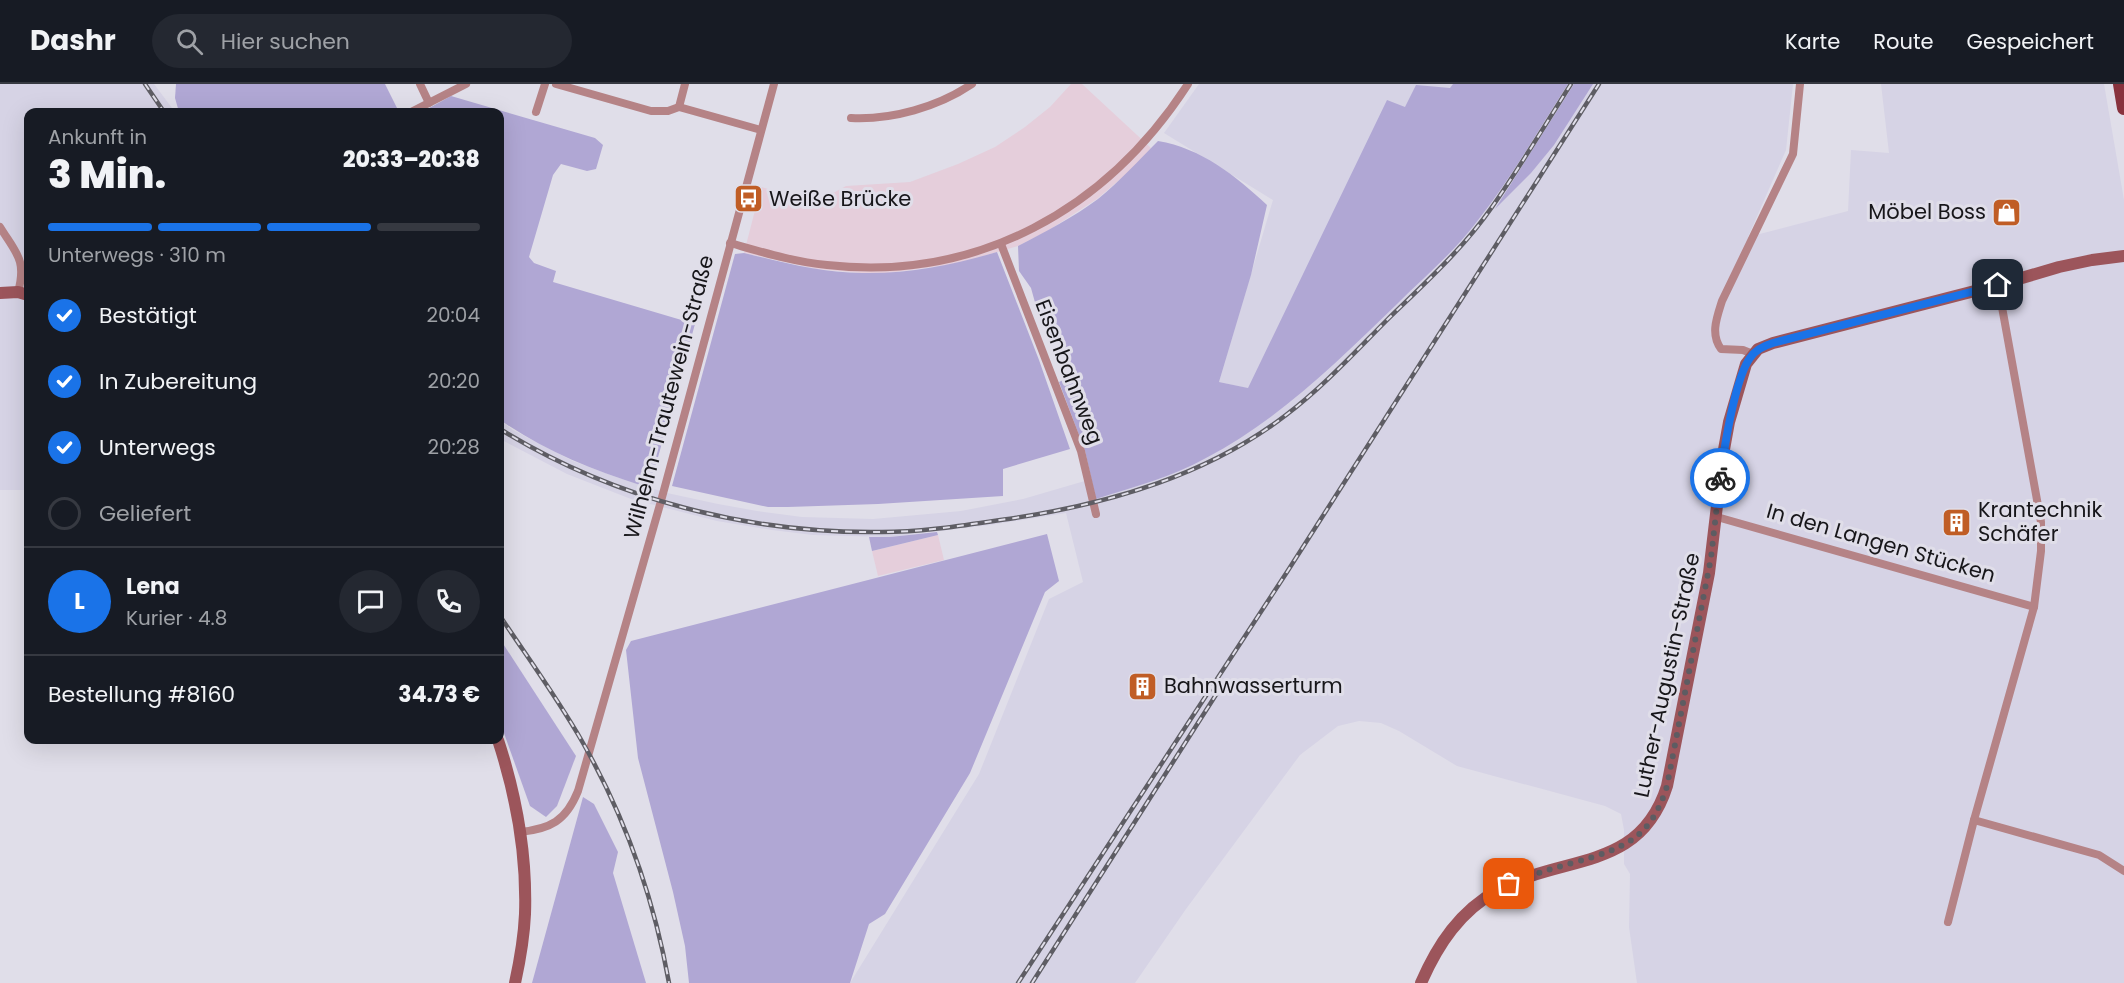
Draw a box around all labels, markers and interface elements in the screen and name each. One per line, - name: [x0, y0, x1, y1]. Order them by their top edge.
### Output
- search box: [152, 14, 572, 68]
- text: Dashr: [30, 21, 116, 60]
- icon: search: [173, 25, 206, 58]
- text: Hier suchen: [221, 26, 350, 57]
- text: Karte: [1785, 27, 1840, 56]
- text: Route: [1873, 27, 1934, 56]
- text: Gespeichert: [1967, 27, 2094, 56]
- text: Ankunft in: [48, 123, 147, 151]
- text: 20:33–20:38: [343, 144, 480, 175]
- text: 3 Min.: [48, 147, 166, 202]
- bus stop icon: Weiße Brücke: [732, 183, 764, 215]
- place label: Weiße Brücke: [769, 184, 911, 213]
- shop icon: Möbel Boss: [1991, 196, 2023, 228]
- place label: Möbel Boss: [1868, 197, 1986, 226]
- text: Unterwegs · 310 m: [48, 241, 226, 269]
- street label: Wilhelm-Trautewein-Straße: [617, 252, 720, 542]
- pin: [1972, 259, 2023, 310]
- icon: home: [1981, 268, 2014, 301]
- street label: Eisenbahnweg: [1029, 295, 1110, 448]
- icon: check: [48, 299, 81, 332]
- text: Bestätigt: [99, 300, 197, 331]
- text: 20:04: [427, 301, 480, 329]
- icon: check: [48, 365, 81, 398]
- text: In Zubereitung: [99, 366, 257, 397]
- text: 20:20: [428, 367, 480, 395]
- icon: check: [48, 431, 81, 464]
- text: Unterwegs: [99, 432, 216, 463]
- text: 20:28: [428, 433, 480, 461]
- courier: [1690, 448, 1750, 508]
- icon: bike: [1704, 462, 1737, 495]
- place label: Krantechnik Schäfer: [1978, 495, 2103, 548]
- street label: In den Langen Stücken: [1763, 496, 1999, 589]
- text: Geliefert: [99, 498, 191, 529]
- building icon: Krantechnik Schäfer: [1941, 506, 1973, 538]
- street label: Luther-Augustin-Straße: [1626, 550, 1707, 800]
- button: chat: [339, 570, 402, 633]
- button: phone: [417, 570, 480, 633]
- text: Lena: [126, 571, 180, 602]
- text: L: [74, 586, 85, 617]
- text: Kurier · 4.8: [126, 604, 227, 632]
- building icon: Bahnwasserturm: [1127, 670, 1159, 702]
- place label: Bahnwasserturm: [1164, 671, 1343, 700]
- text: Bestellung #8160: [48, 679, 235, 710]
- text: 34.73 €: [398, 679, 480, 710]
- pin: [1483, 858, 1534, 909]
- icon: bag: [1492, 867, 1525, 900]

